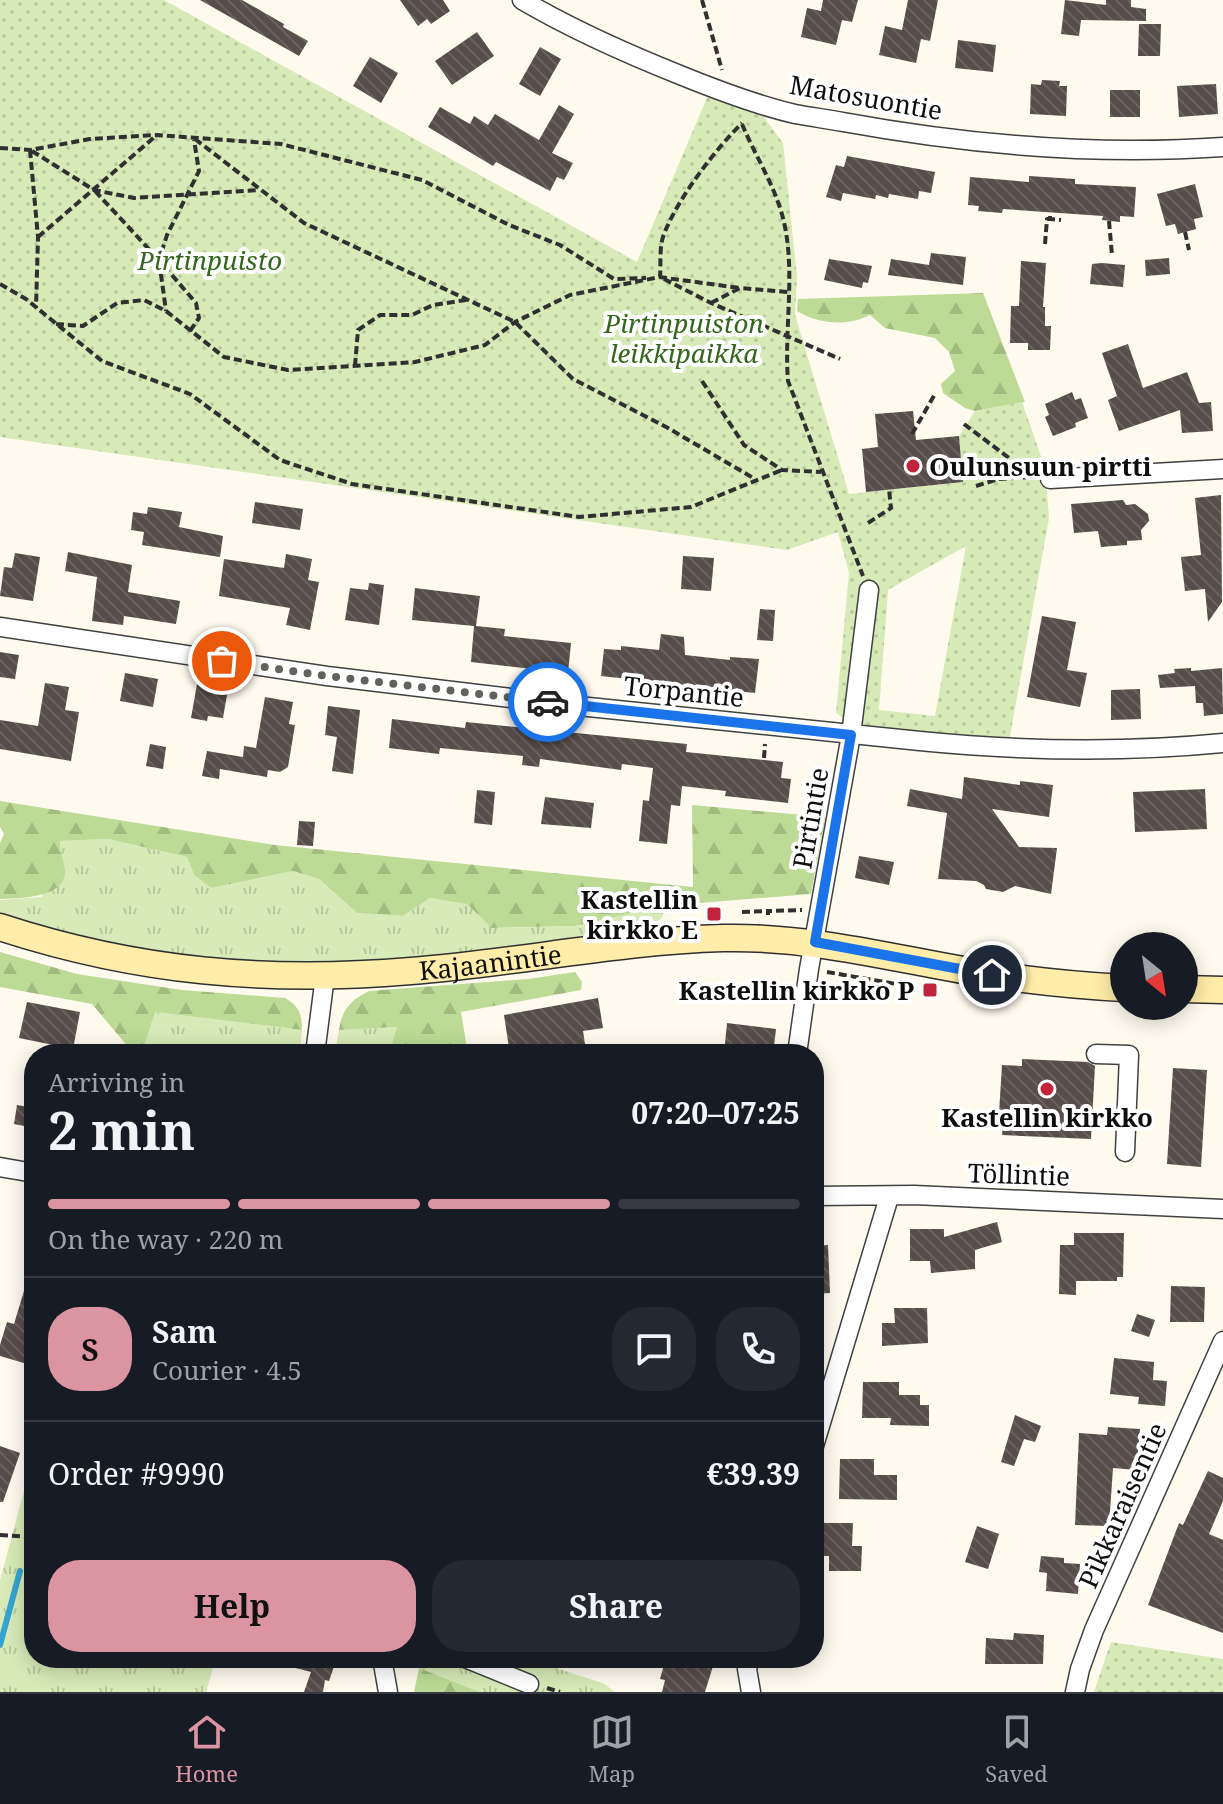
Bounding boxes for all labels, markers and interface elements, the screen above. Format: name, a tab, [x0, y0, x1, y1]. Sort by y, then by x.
street label: Matosuontie	[787, 66, 945, 128]
park label: Pirtinpuisto	[137, 242, 282, 278]
park label: Pirtinpuiston leikkipaikka	[603, 305, 764, 371]
place label: Oulunsuun pirtti	[929, 448, 1152, 484]
marker: Oulunsuun pirtti	[904, 457, 922, 475]
pin	[188, 627, 256, 695]
icon: bag	[200, 639, 244, 683]
courier	[508, 662, 588, 742]
street label: Torpantie	[622, 667, 746, 715]
icon: car	[526, 680, 570, 724]
street label: Pirtintie	[783, 765, 837, 871]
place label: Kastellin kirkko E	[581, 881, 698, 947]
marker: Kastellin kirkko E	[705, 905, 723, 923]
north arrow	[1110, 932, 1198, 1020]
map controls	[1110, 932, 1198, 1020]
street label: Kajaanintie	[417, 936, 564, 988]
pin	[958, 941, 1026, 1009]
icon: home	[970, 953, 1014, 997]
place label: Kastellin kirkko P	[679, 972, 914, 1008]
marker: Kastellin kirkko P	[921, 981, 939, 999]
text: Arriving in	[48, 1064, 185, 1100]
marker: Kastellin kirkko	[1038, 1080, 1056, 1098]
text: 07:20–07:25	[631, 1092, 800, 1133]
text: 2 min	[48, 1094, 195, 1165]
place label: Kastellin kirkko	[941, 1099, 1153, 1135]
street label: Töllintie	[967, 1154, 1071, 1194]
text: On the way · 220 m	[48, 1221, 283, 1257]
button: chat	[612, 1307, 696, 1391]
button: phone	[716, 1307, 800, 1391]
text: Sam	[152, 1311, 217, 1352]
text: S	[81, 1329, 99, 1370]
text: Courier · 4.5	[152, 1352, 302, 1388]
street label: Pikkaraisentie	[1069, 1417, 1175, 1593]
text: Order #9990	[48, 1453, 225, 1494]
text: €39.39	[707, 1453, 800, 1494]
button: Help	[48, 1560, 416, 1652]
button: Share	[432, 1560, 800, 1652]
tab: Home	[175, 1710, 238, 1788]
tab: Map	[588, 1710, 635, 1788]
tab: Saved	[985, 1710, 1048, 1788]

